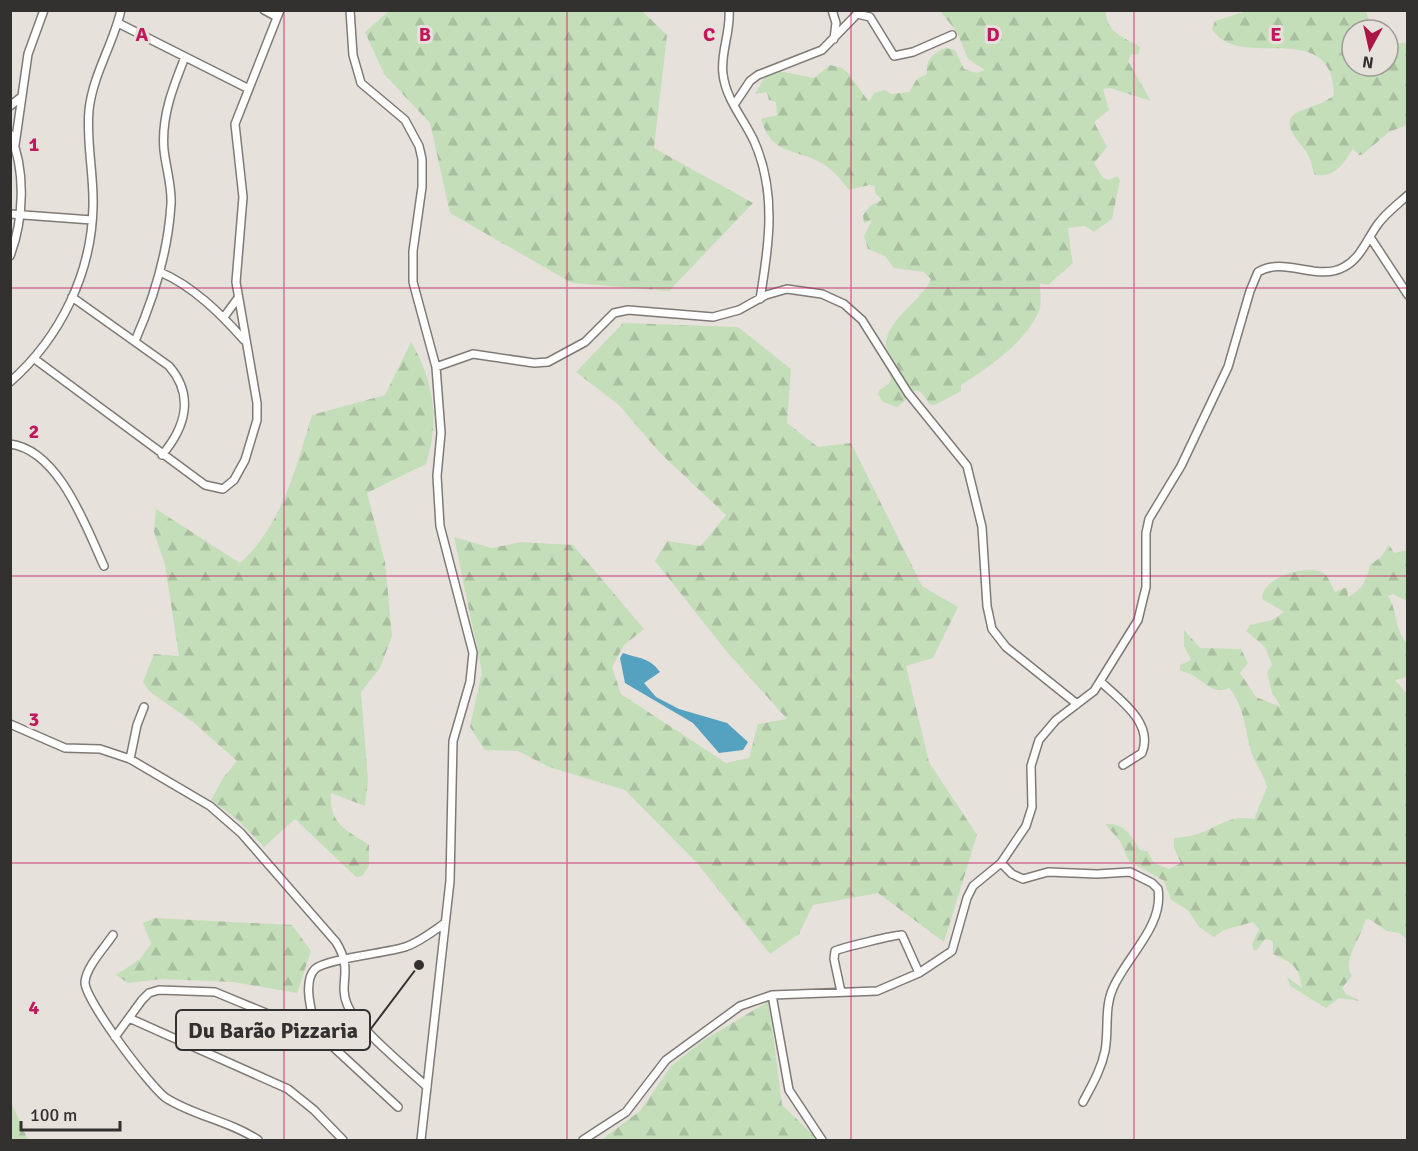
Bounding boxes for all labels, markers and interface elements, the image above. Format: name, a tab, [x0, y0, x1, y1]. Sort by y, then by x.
north arrow	[1340, 18, 1400, 78]
text: A	[136, 22, 149, 47]
text: B	[419, 22, 431, 47]
text: C	[703, 22, 715, 47]
text: D	[986, 22, 1000, 47]
text: E	[1270, 22, 1282, 47]
text: N	[1361, 51, 1375, 73]
text: 1	[29, 132, 40, 157]
text: 2	[29, 419, 39, 444]
text: 3	[29, 707, 39, 732]
text: 4	[29, 995, 40, 1020]
callout: Du Barão Pizzaria	[176, 1010, 370, 1050]
text: Du Barão Pizzaria	[188, 1017, 358, 1044]
scale bar	[21, 1094, 120, 1132]
text: 100 m	[30, 1104, 77, 1126]

